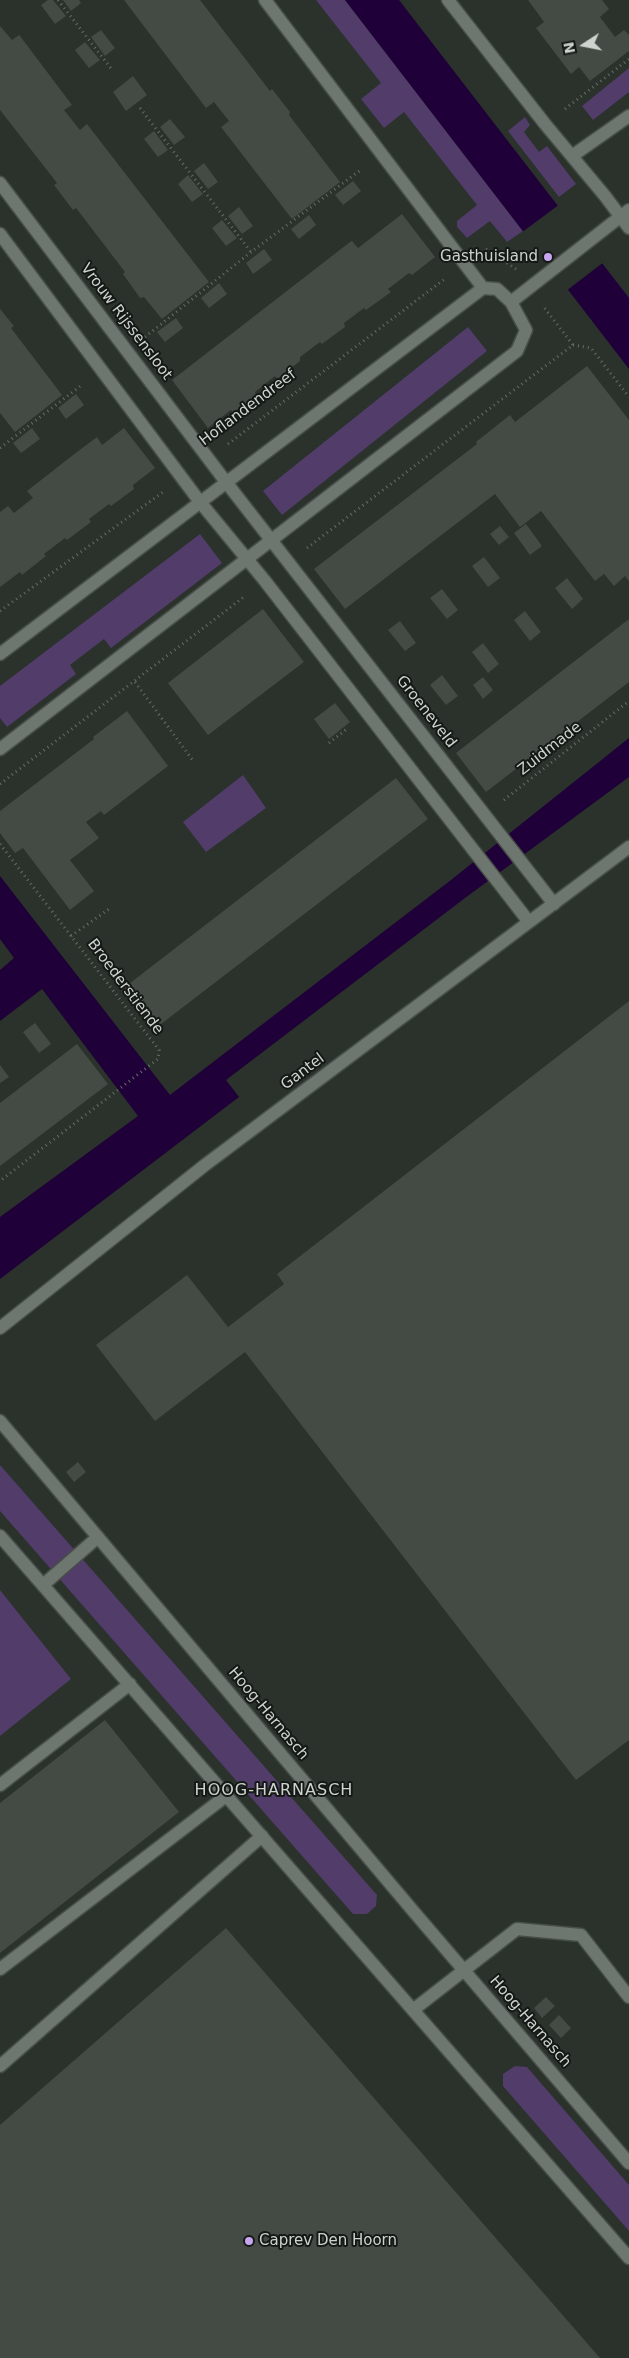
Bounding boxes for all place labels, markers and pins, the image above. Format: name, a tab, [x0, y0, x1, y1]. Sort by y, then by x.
place label: Gasthuisland	[440, 248, 538, 266]
marker: Gasthuisland	[542, 251, 554, 263]
place label: Caprev Den Hoorn	[259, 2232, 397, 2250]
marker: Caprev Den Hoorn	[243, 2235, 255, 2247]

